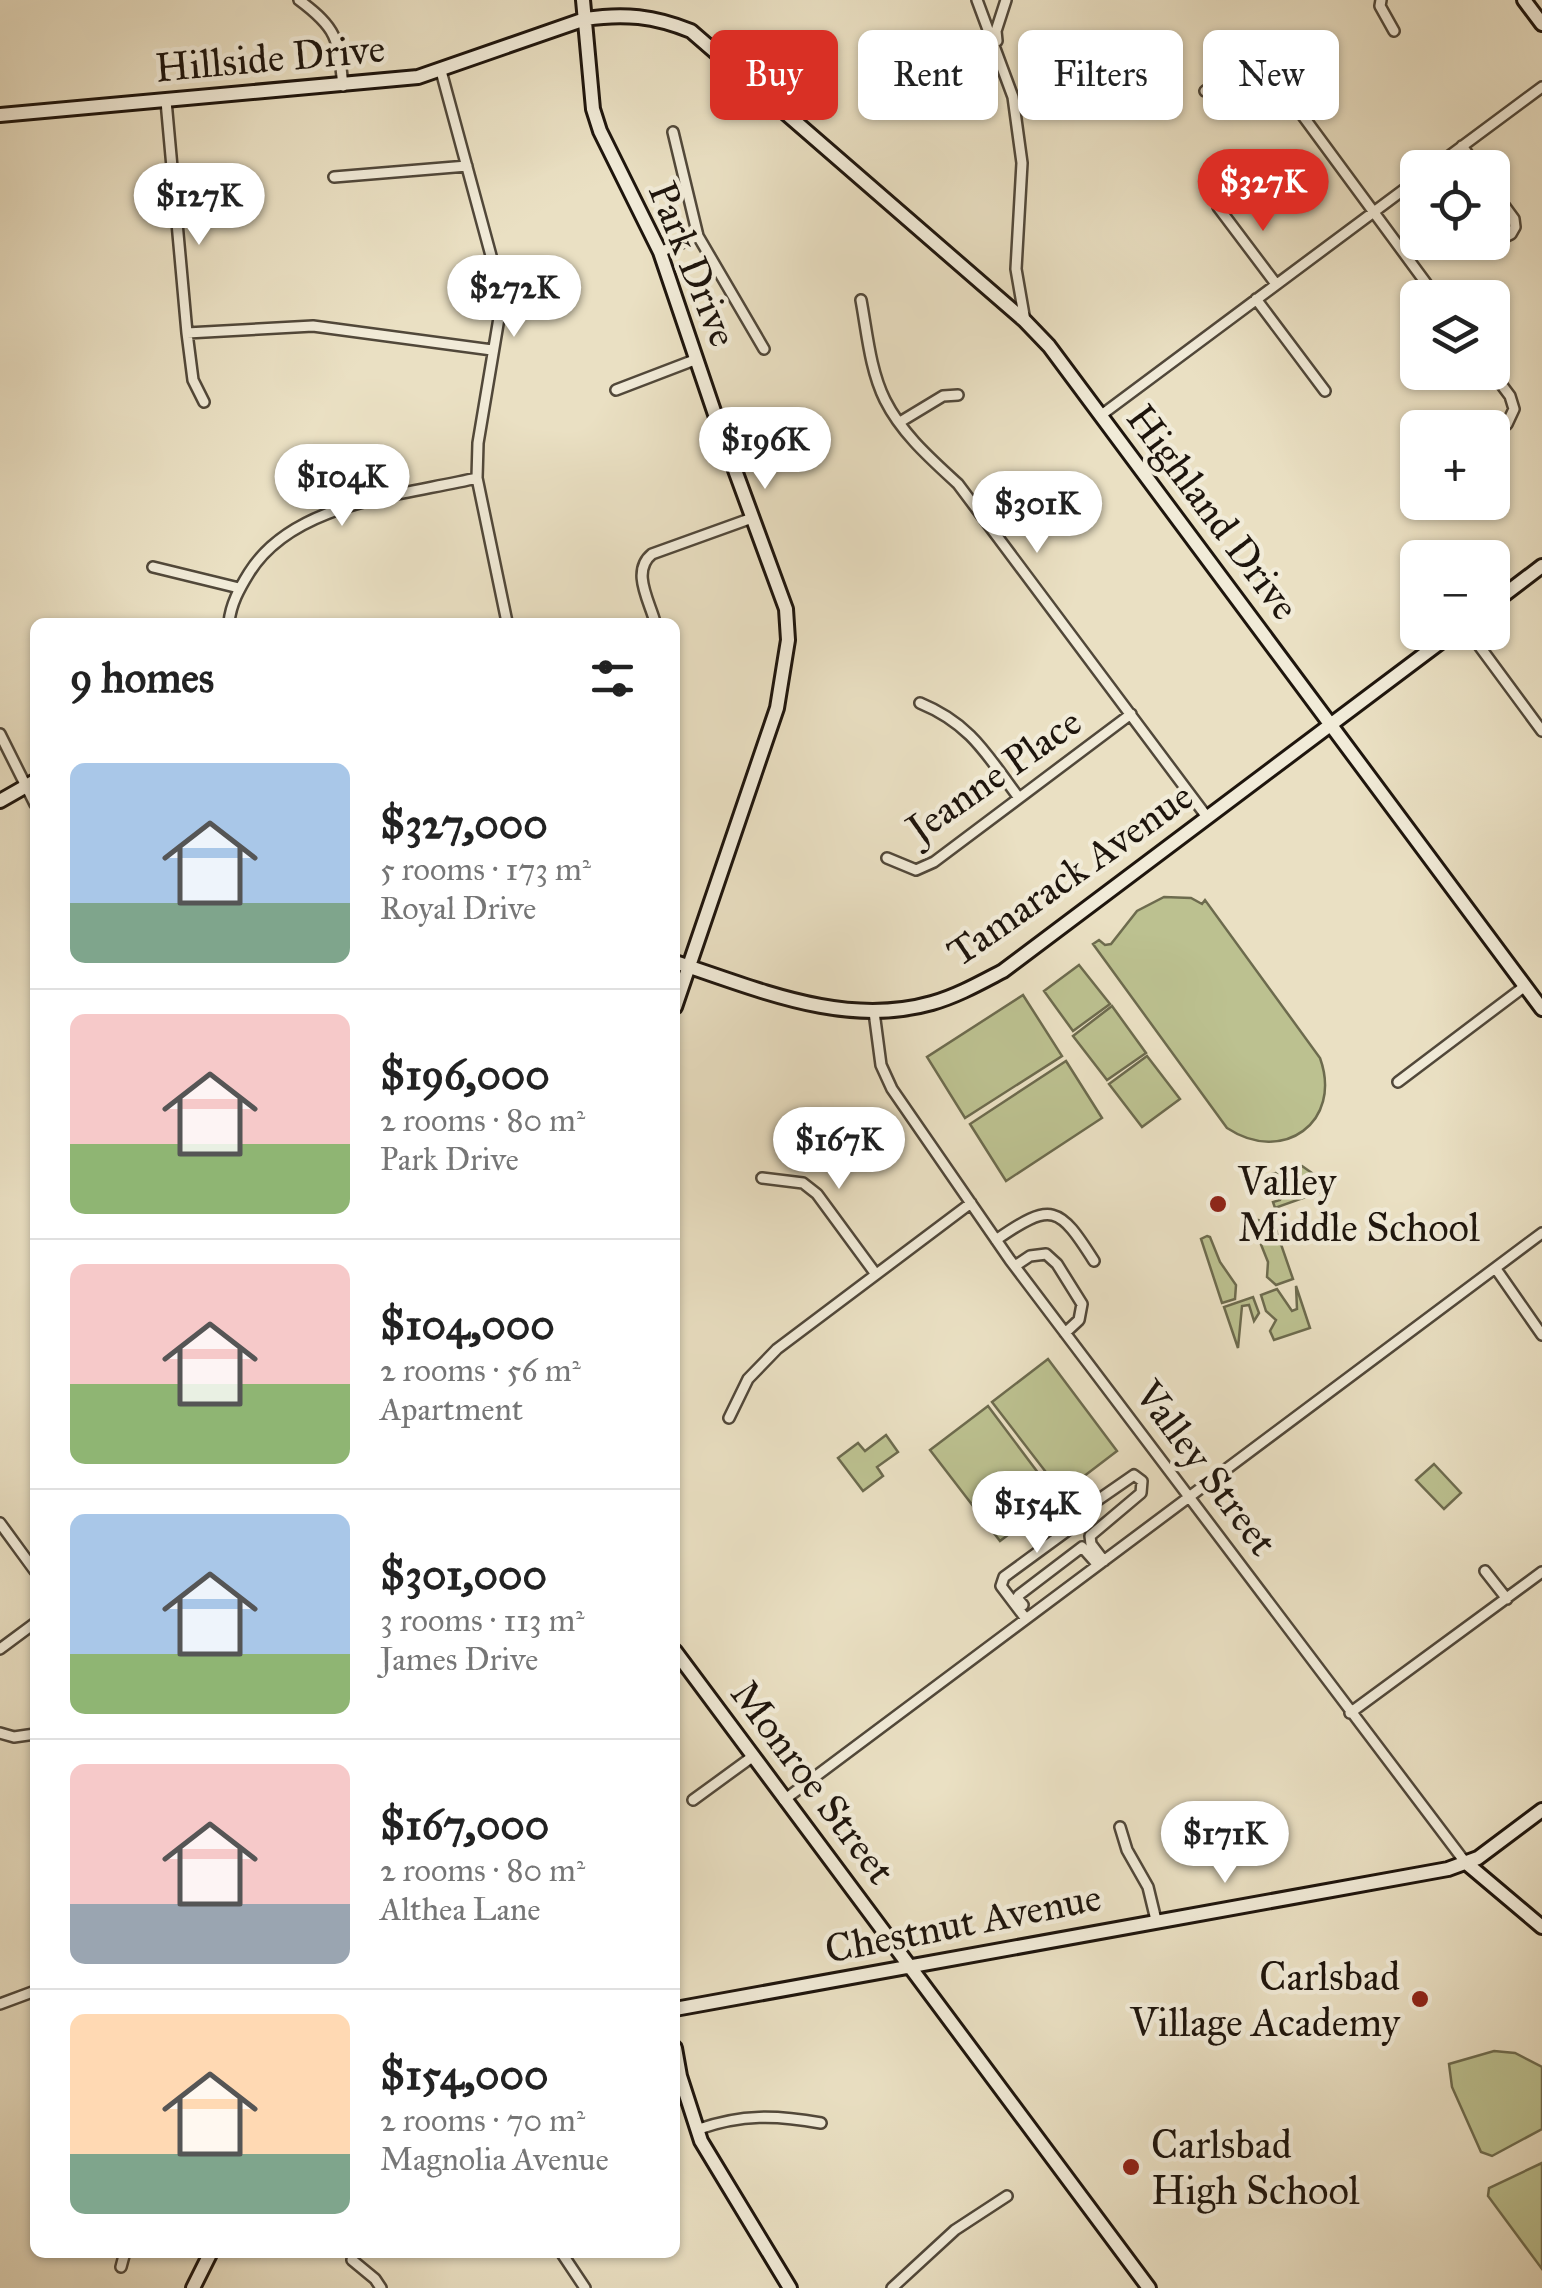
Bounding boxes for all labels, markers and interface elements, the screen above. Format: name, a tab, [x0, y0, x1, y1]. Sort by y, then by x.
street label: Hillside Drive	[153, 24, 387, 92]
chip: Buy	[710, 30, 838, 120]
chip: Rent	[858, 30, 998, 120]
chip: Filters	[1018, 30, 1183, 120]
chip: New	[1203, 30, 1339, 120]
pin: $327K	[1193, 149, 1333, 234]
map controls	[1400, 150, 1510, 650]
button: locate	[1400, 150, 1510, 260]
text: $327K	[1220, 162, 1306, 201]
pin: $127K	[129, 163, 269, 248]
street label: Park Drive	[638, 174, 748, 354]
text: $127K	[156, 176, 242, 215]
pin: $272K	[444, 255, 584, 340]
text: $272K	[469, 268, 559, 307]
button: layers	[1400, 280, 1510, 390]
street label: Highland Drive	[1116, 395, 1310, 629]
pin: $196K	[695, 407, 835, 492]
button: +	[1400, 410, 1510, 520]
text: $196K	[721, 420, 809, 459]
pin: $104K	[272, 444, 412, 529]
text: $104K	[297, 457, 387, 496]
pin: $301K	[967, 471, 1107, 556]
text: $301K	[994, 484, 1080, 523]
button: −	[1400, 540, 1510, 650]
icon: filters	[585, 651, 640, 706]
text: 9 homes	[70, 652, 214, 704]
street label: Jeanne Place	[894, 697, 1091, 855]
street label: Tamarack Avenue	[938, 771, 1202, 977]
text: $327,000	[380, 798, 548, 850]
icon: home	[150, 803, 270, 923]
text: 5 rooms · 173 m²	[380, 850, 591, 889]
text: Royal Drive	[380, 889, 536, 928]
text: $196,000	[380, 1049, 550, 1101]
icon: home	[150, 1054, 270, 1174]
text: 2 rooms · 80 m²	[380, 1101, 585, 1140]
pin: $167K	[769, 1107, 909, 1192]
text: $167K	[795, 1120, 883, 1159]
text: Park Drive	[380, 1140, 519, 1179]
place label: Valley Middle School	[1237, 1157, 1480, 1252]
marker: Valley Middle School	[1207, 1193, 1229, 1215]
text: $104,000	[380, 1299, 555, 1351]
icon: home	[150, 1304, 270, 1424]
text: 2 rooms · 56 m²	[380, 1351, 581, 1390]
street label: Valley Street	[1124, 1370, 1288, 1565]
text: Apartment	[380, 1390, 523, 1429]
pin: $154K	[967, 1471, 1107, 1556]
text: $154K	[994, 1484, 1080, 1523]
text: $301,000	[380, 1549, 547, 1601]
icon: home	[150, 1554, 270, 1674]
text: 3 rooms · 113 m²	[380, 1601, 585, 1640]
text: James Drive	[380, 1640, 538, 1679]
street label: Monroe Street	[720, 1670, 906, 1894]
text: $167,000	[380, 1799, 549, 1851]
pin: $171K	[1155, 1801, 1295, 1886]
icon: home	[150, 1804, 270, 1924]
text: $171K	[1183, 1814, 1267, 1853]
text: 2 rooms · 80 m²	[380, 1851, 585, 1890]
street label: Chestnut Avenue	[821, 1872, 1105, 1974]
text: Althea Lane	[380, 1890, 541, 1929]
place label: Carlsbad Village Academy	[1129, 1952, 1401, 2047]
marker: Carlsbad Village Academy	[1409, 1988, 1431, 2010]
text: $154,000	[380, 2049, 548, 2101]
icon: home	[150, 2054, 270, 2174]
text: 2 rooms · 70 m²	[380, 2101, 585, 2140]
place label: Carlsbad High School	[1151, 2120, 1360, 2215]
text: Magnolia Avenue	[380, 2140, 609, 2179]
marker: Carlsbad High School	[1120, 2156, 1142, 2178]

